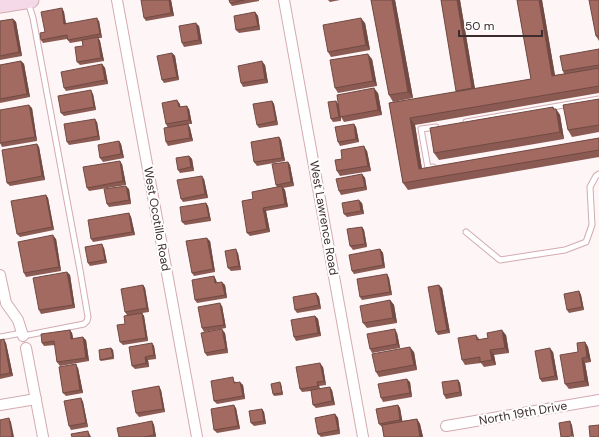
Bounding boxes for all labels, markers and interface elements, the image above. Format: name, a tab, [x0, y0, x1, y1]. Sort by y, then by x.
scale bar	[459, 12, 542, 38]
text: 50 m	[465, 18, 494, 34]
street label: West Lawrence Road	[306, 159, 342, 277]
street label: West Ocotillo Road	[140, 166, 174, 272]
street label: North 19th Drive	[478, 397, 568, 429]

